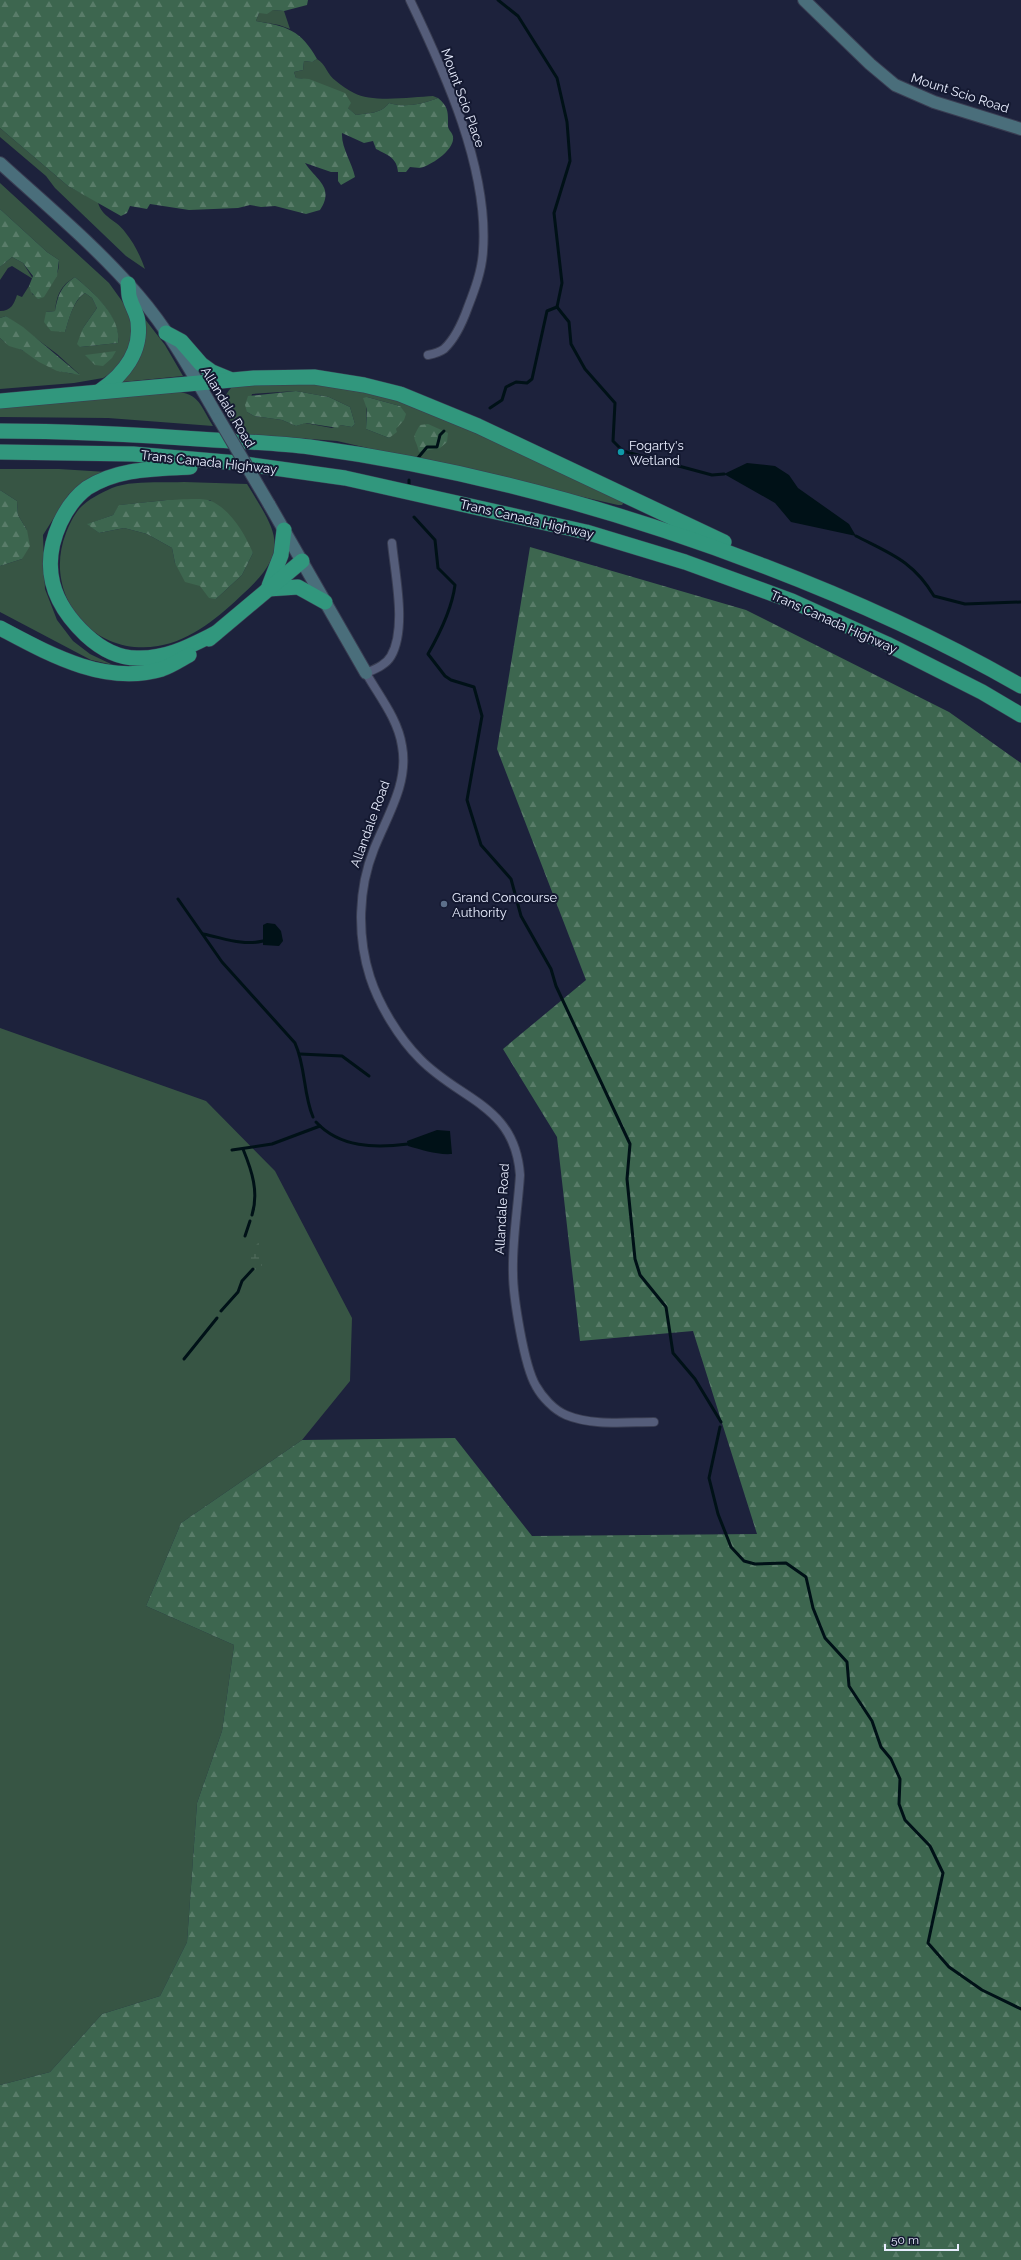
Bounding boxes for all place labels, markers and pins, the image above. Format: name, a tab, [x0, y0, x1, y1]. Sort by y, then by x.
place label: Fogarty's Wetland	[629, 438, 684, 468]
marker: Fogarty's Wetland	[616, 447, 626, 457]
place label: Grand Concourse Authority	[452, 890, 558, 920]
marker: Grand Concourse Authority	[439, 899, 449, 909]

